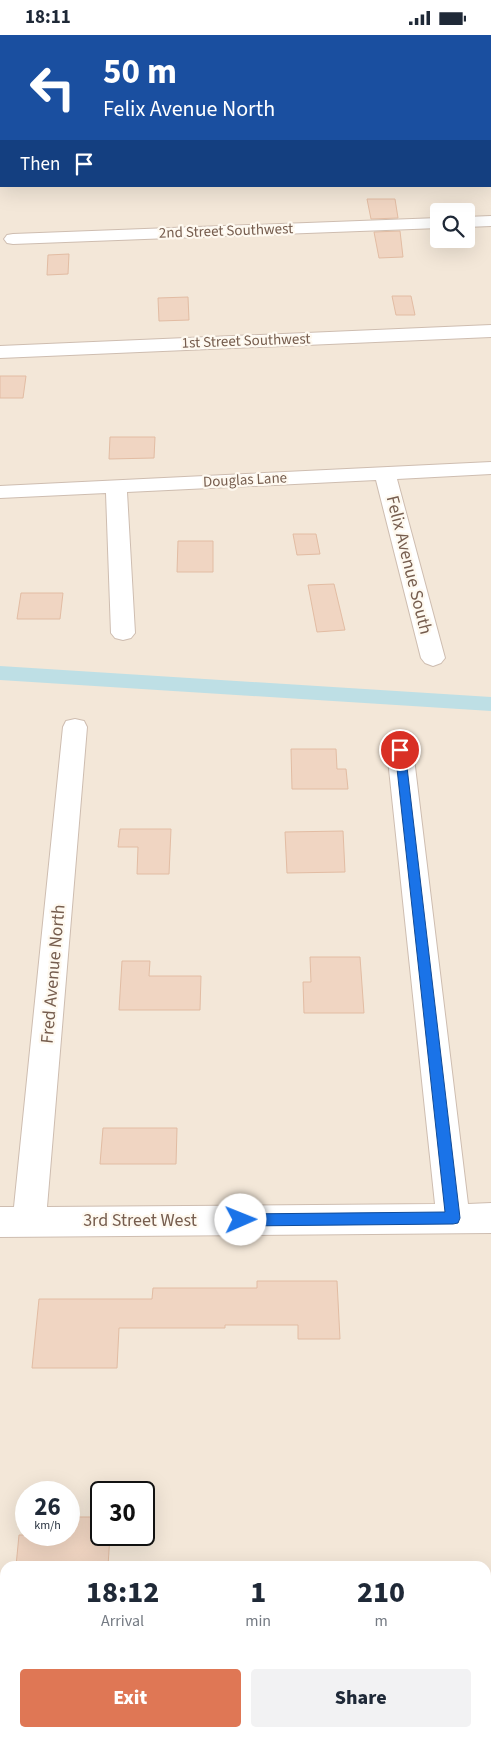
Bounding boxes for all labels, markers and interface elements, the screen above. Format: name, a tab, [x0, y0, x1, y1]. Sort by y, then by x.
text: 18:11	[25, 4, 71, 31]
text: 50 m	[103, 47, 177, 97]
icon: left	[20, 55, 85, 120]
text: Felix Avenue North	[103, 93, 275, 125]
icon: arrive	[70, 150, 98, 178]
text: Then	[20, 151, 60, 178]
map controls	[430, 203, 475, 248]
button: search	[430, 203, 475, 248]
street label: 2nd Street Southwest	[159, 218, 293, 244]
street label: 1st Street Southwest	[181, 328, 311, 354]
street label: Douglas Lane	[202, 467, 288, 493]
street label: Felix Avenue South	[380, 493, 438, 637]
pin	[379, 729, 421, 771]
icon: arrive	[386, 736, 414, 764]
street label: Fred Avenue North	[34, 903, 72, 1045]
position arrow	[214, 1193, 266, 1245]
street label: 3rd Street West	[83, 1208, 197, 1233]
speed limit sign: 30	[90, 1481, 155, 1546]
text: 26	[34, 1489, 61, 1525]
text: km/h	[34, 1517, 61, 1534]
text: 18:12	[86, 1571, 159, 1614]
text: 1	[250, 1571, 266, 1614]
text: 210	[357, 1571, 405, 1614]
text: Arrival	[101, 1610, 144, 1632]
text: min	[245, 1610, 271, 1632]
text: m	[374, 1610, 388, 1632]
button: Exit	[20, 1669, 241, 1727]
button: Share	[251, 1669, 471, 1727]

